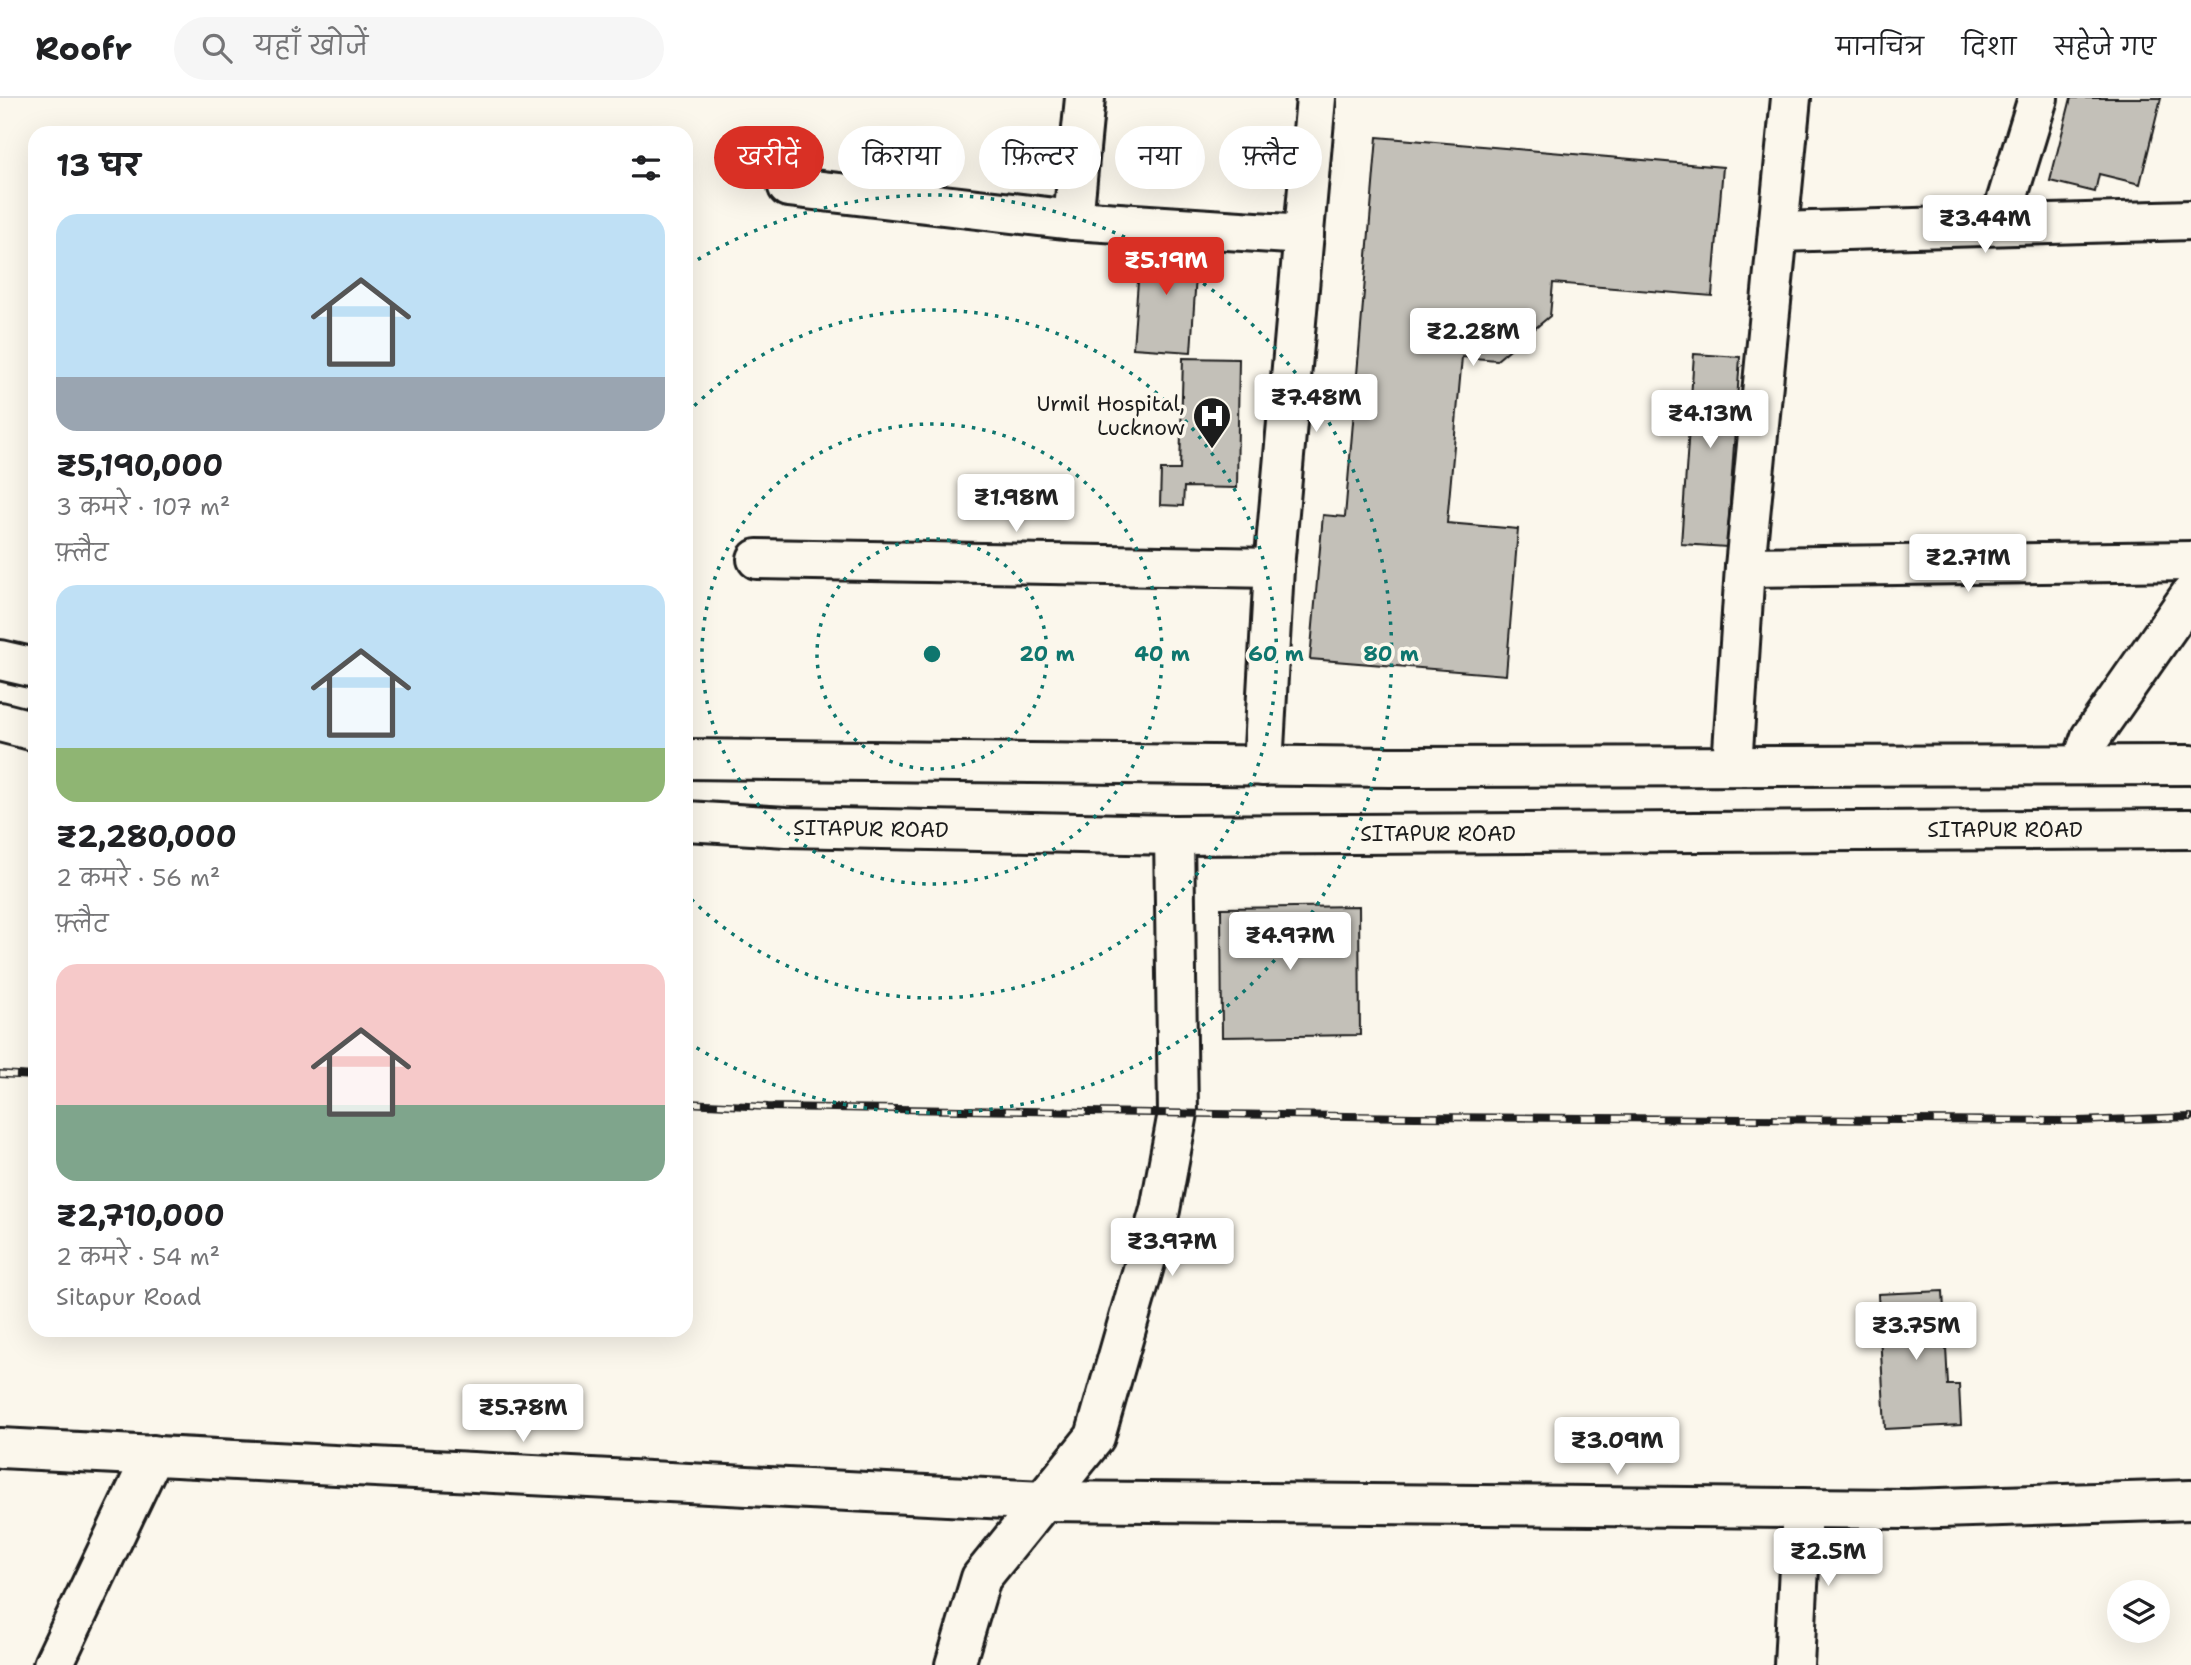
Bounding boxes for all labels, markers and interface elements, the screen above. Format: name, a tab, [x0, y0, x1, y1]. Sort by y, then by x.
search box	[174, 17, 664, 80]
text: Roofr	[35, 26, 132, 71]
text: यहाँ खोजें	[254, 28, 368, 63]
icon: search	[198, 29, 236, 67]
text: मानचित्र	[1836, 31, 1924, 63]
text: दिशा	[1962, 31, 2016, 63]
text: सहेजे गए	[2054, 31, 2156, 63]
chip: खरीदें	[714, 126, 824, 189]
chip: किराया	[838, 126, 965, 189]
chip: फ़िल्टर	[979, 126, 1101, 189]
chip: नया	[1115, 126, 1205, 189]
chip: फ़्लैट	[1219, 126, 1322, 189]
text: 13 घर	[56, 145, 140, 186]
icon: filters	[627, 149, 665, 187]
pin: ₹3.44M	[1928, 195, 2042, 255]
text: ₹3.44M	[1939, 203, 2031, 233]
pin: ₹5.19M	[1109, 238, 1223, 297]
text: ₹5.19M	[1124, 245, 1208, 275]
icon: home	[298, 259, 424, 385]
pin: ₹2.28M	[1416, 308, 1530, 368]
text: ₹2.28M	[1426, 316, 1520, 346]
pin: ₹7.48M	[1259, 374, 1373, 434]
text: ₹7.48M	[1270, 382, 1362, 412]
place label: Urmil Hospital, Lucknow	[1036, 390, 1185, 442]
pin: ₹4.13M	[1653, 390, 1767, 450]
hospital icon: Urmil Hospital, Lucknow	[1191, 395, 1233, 450]
text: ₹4.13M	[1667, 398, 1753, 428]
text: ₹5,190,000	[56, 445, 223, 486]
pin: ₹1.98M	[959, 474, 1073, 534]
text: ₹1.98M	[973, 482, 1059, 512]
text: 3 कमरे · 107 m²	[56, 492, 230, 522]
pin: ₹2.71M	[1911, 534, 2025, 594]
text: फ़्लैट	[56, 538, 108, 568]
text: ₹2.71M	[1925, 542, 2011, 572]
icon: home	[298, 630, 424, 756]
text: 20 m	[1019, 640, 1075, 668]
text: 40 m	[1134, 640, 1190, 668]
text: 60 m	[1248, 640, 1304, 668]
text: 80 m	[1363, 640, 1419, 668]
centre of rings	[920, 642, 944, 666]
street label: SITAPUR ROAD	[793, 814, 949, 844]
text: ₹2,280,000	[56, 816, 237, 857]
street label: SITAPUR ROAD	[1927, 816, 2083, 844]
street label: SITAPUR ROAD	[1360, 820, 1516, 848]
text: 2 कमरे · 56 m²	[56, 863, 220, 893]
text: फ़्लैट	[56, 909, 108, 939]
pin: ₹4.97M	[1233, 912, 1347, 972]
text: ₹4.97M	[1245, 920, 1335, 950]
icon: home	[298, 1009, 424, 1135]
text: ₹2,710,000	[56, 1195, 225, 1236]
pin: ₹3.97M	[1115, 1218, 1229, 1278]
text: ₹3.97M	[1127, 1226, 1217, 1256]
text: 2 कमरे · 54 m²	[56, 1242, 220, 1272]
text: Sitapur Road	[56, 1282, 201, 1312]
pin: ₹3.75M	[1859, 1302, 1973, 1362]
text: ₹3.75M	[1871, 1310, 1961, 1340]
pin: ₹5.78M	[466, 1384, 580, 1444]
text: ₹5.78M	[478, 1392, 568, 1422]
pin: ₹3.09M	[1560, 1418, 1674, 1477]
text: ₹3.09M	[1570, 1425, 1664, 1455]
pin: ₹2.5M	[1779, 1528, 1877, 1588]
text: ₹2.5M	[1790, 1536, 1866, 1566]
map controls	[2107, 1580, 2170, 1643]
button: layers	[2107, 1580, 2170, 1643]

